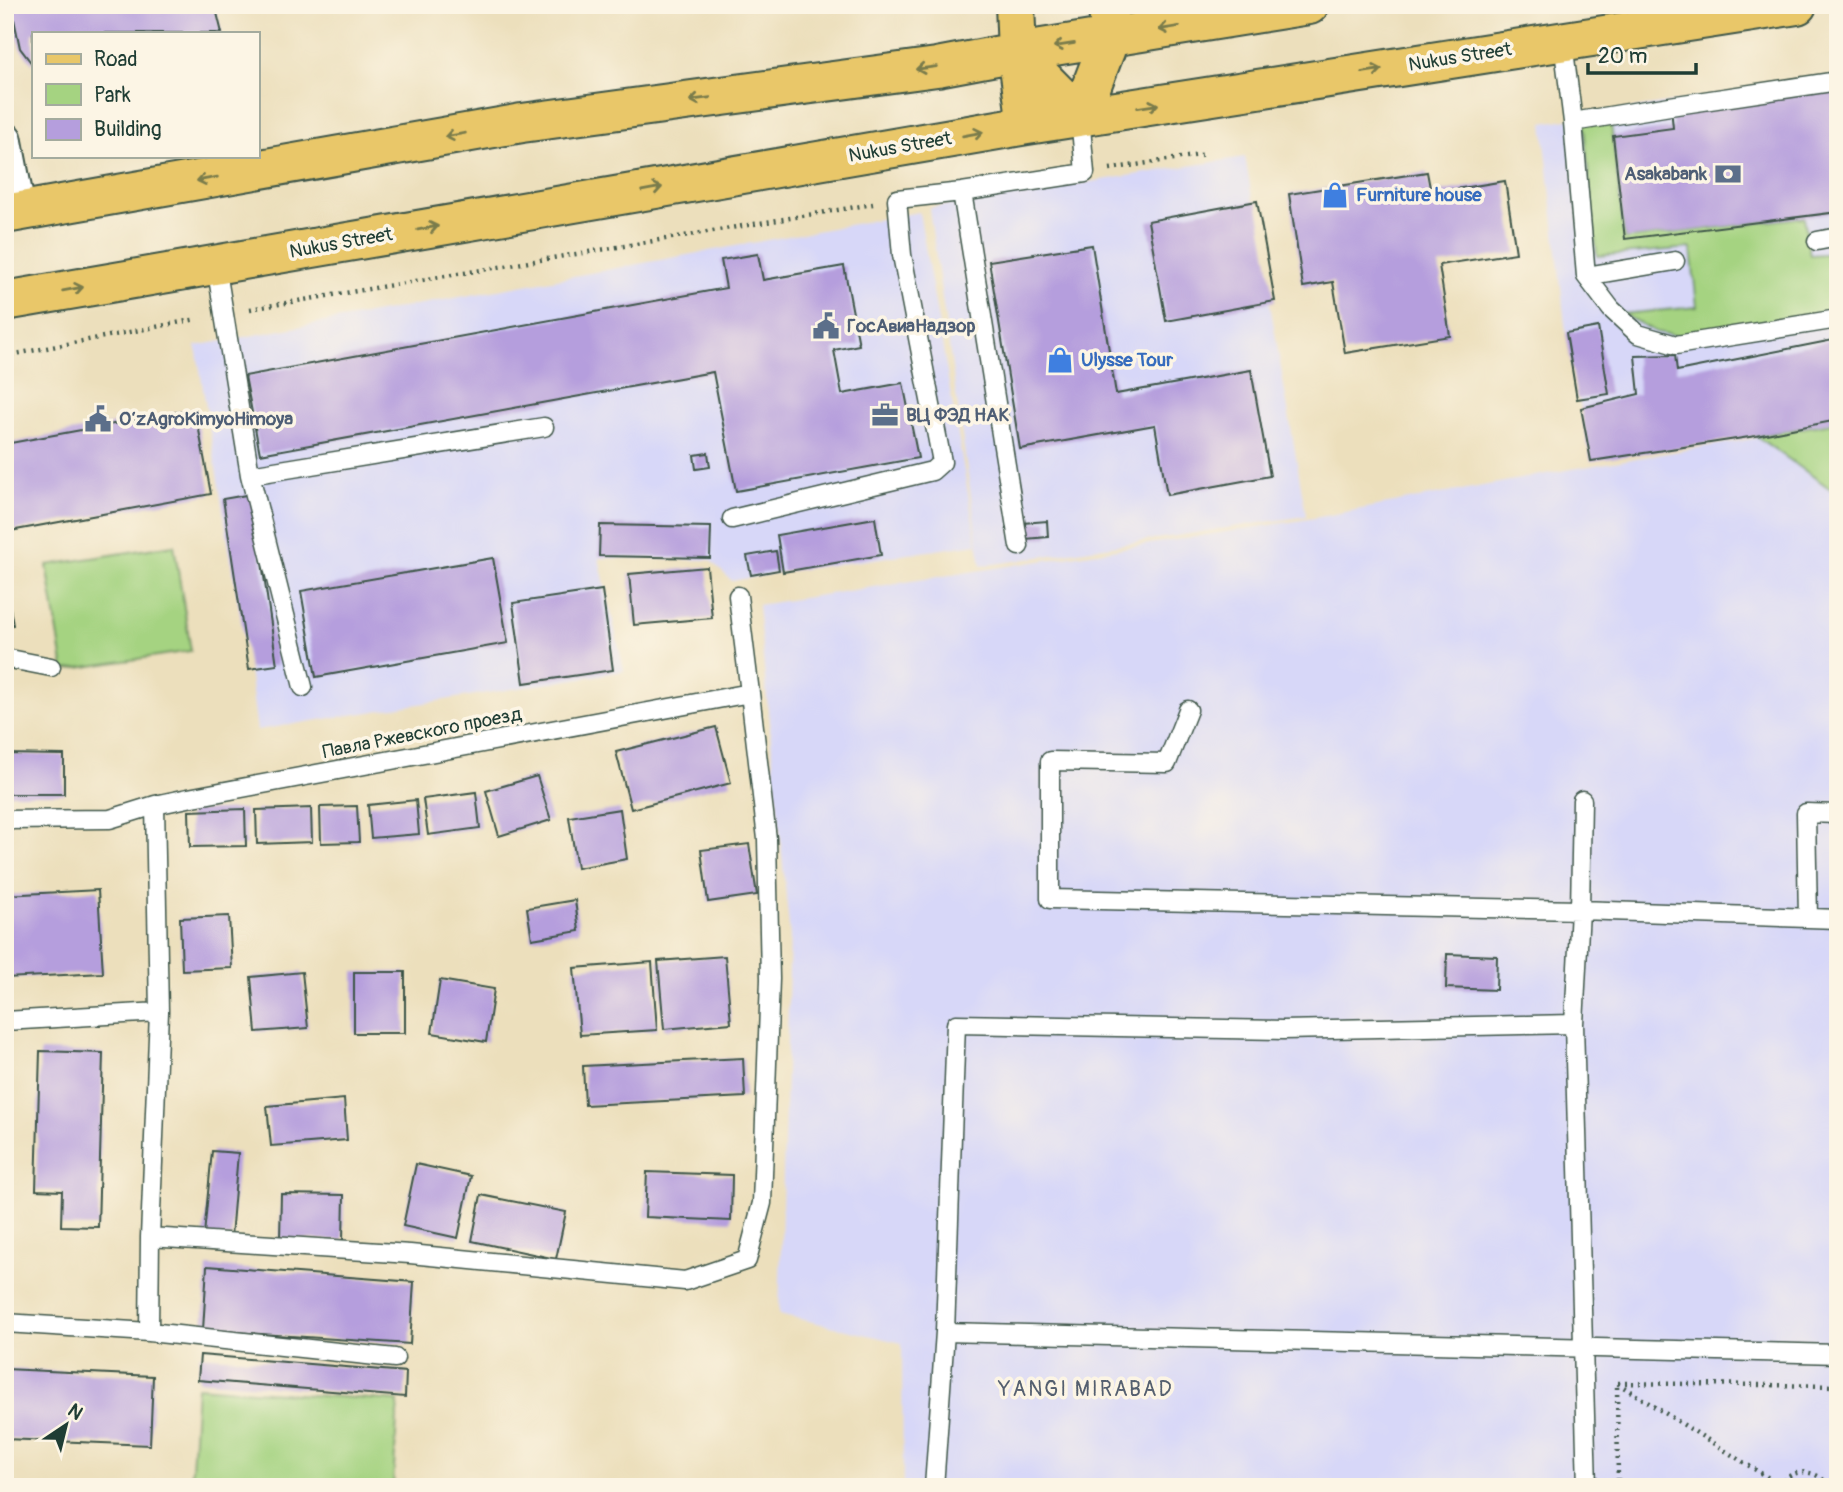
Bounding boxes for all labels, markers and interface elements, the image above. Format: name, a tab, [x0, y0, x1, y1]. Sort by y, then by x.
one-way arrow	[1158, 22, 1181, 35]
legend	[32, 32, 259, 158]
scale bar	[1588, 32, 1696, 76]
street label: Nukus Street	[1407, 37, 1514, 77]
one-way arrow	[1053, 39, 1076, 52]
text: 20 m	[1598, 43, 1647, 70]
text: Road	[94, 46, 138, 73]
one-way arrow	[915, 62, 938, 75]
one-way arrow	[1360, 64, 1383, 77]
text: Park	[94, 82, 131, 109]
one-way arrow	[690, 93, 712, 106]
one-way arrow	[1136, 99, 1158, 112]
text: Building	[94, 116, 161, 143]
street label: Nukus Street	[847, 126, 954, 168]
one-way arrow	[961, 127, 984, 140]
one-way arrow	[444, 129, 467, 142]
bank icon: Asakabank	[1713, 159, 1743, 189]
place label: Asakabank	[1624, 162, 1708, 186]
one-way arrow	[196, 173, 218, 186]
shop icon: Furniture house	[1320, 180, 1350, 210]
one-way arrow	[640, 182, 663, 195]
place label: Furniture house	[1356, 183, 1482, 207]
one-way arrow	[416, 221, 439, 234]
street label: Nukus Street	[288, 222, 395, 264]
one-way arrow	[61, 282, 83, 295]
public building icon: ГосАвиаНадзор	[811, 311, 841, 341]
place label: ГосАвиаНадзор	[847, 314, 976, 338]
shop icon: Ulysse Tour	[1045, 345, 1075, 375]
place label: Ulysse Tour	[1081, 348, 1173, 372]
office icon: ВЦ ФЭД НАК	[870, 400, 900, 430]
place label: ВЦ ФЭД НАК	[906, 403, 1009, 427]
public building icon: O‘zAgroKimyoHimoya	[83, 404, 113, 434]
place label: O‘zAgroKimyoHimoya	[119, 407, 293, 431]
street label: Павла Ржевского проезд	[321, 702, 524, 764]
district label: YANGI MIRABAD	[997, 1376, 1174, 1403]
north arrow	[32, 1390, 102, 1460]
text: N	[63, 1398, 87, 1425]

